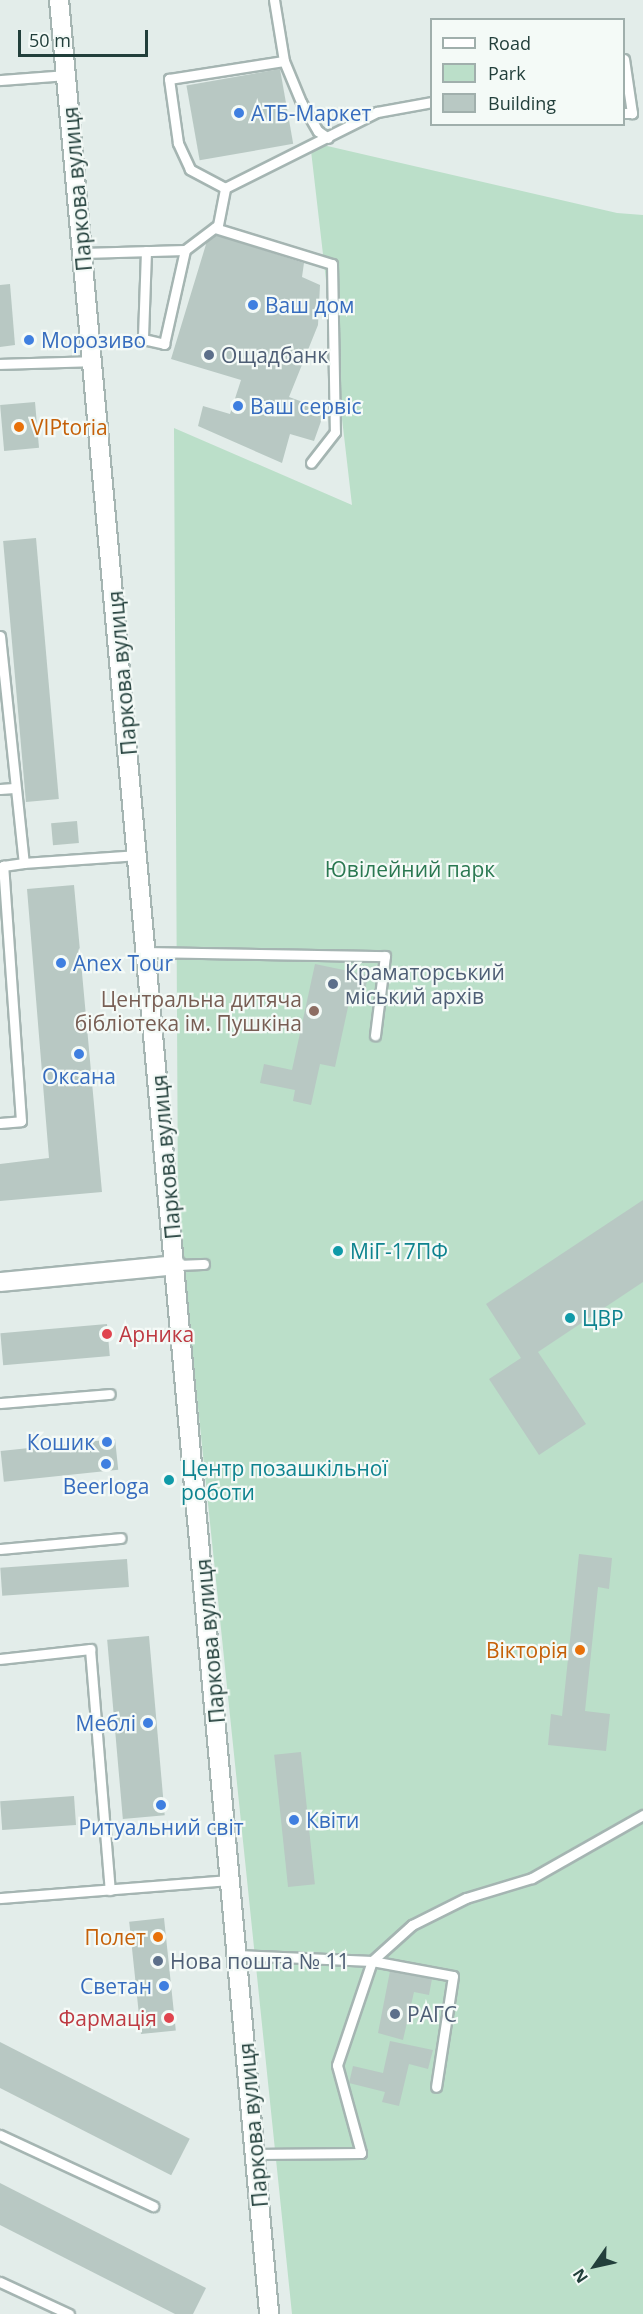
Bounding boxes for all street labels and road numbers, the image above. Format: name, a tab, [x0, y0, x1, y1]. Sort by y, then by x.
street label: Паркова вулиця	[57, 106, 97, 272]
street label: Паркова вулиця	[102, 590, 142, 756]
street label: Паркова вулиця	[146, 1074, 186, 1240]
street label: Паркова вулиця	[190, 1558, 230, 1724]
street label: Паркова вулиця	[233, 2042, 273, 2208]

